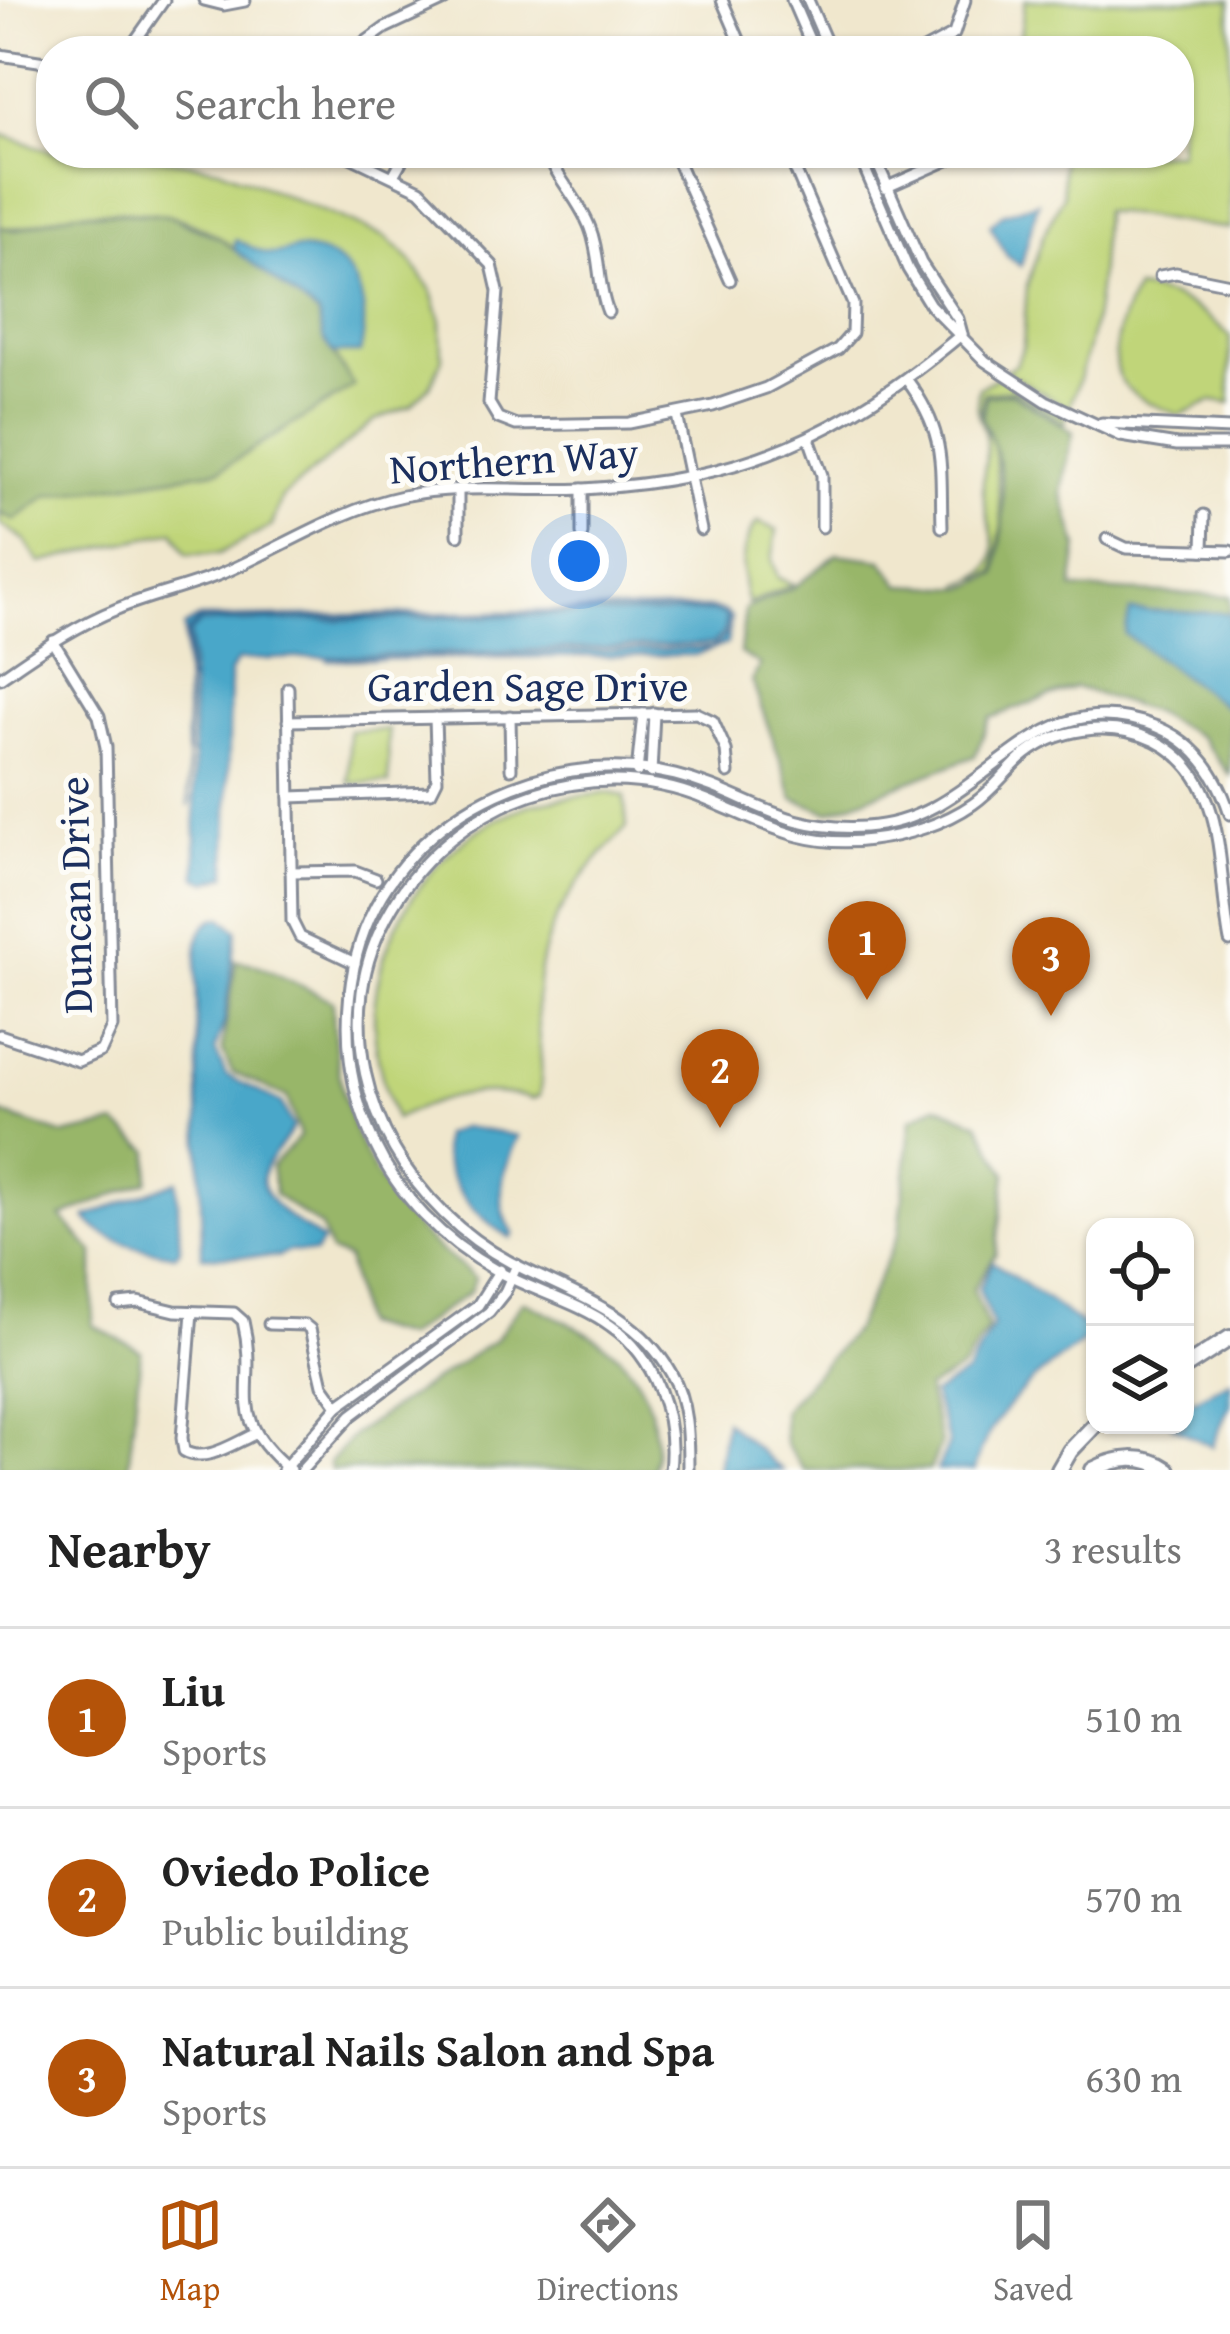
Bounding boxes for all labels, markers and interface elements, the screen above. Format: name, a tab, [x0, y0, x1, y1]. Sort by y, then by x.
search box	[36, 36, 1194, 168]
icon: search	[78, 69, 144, 135]
text: Search here	[174, 70, 396, 135]
street label: Northern Way	[387, 420, 641, 499]
your location	[549, 531, 609, 591]
street label: Garden Sage Drive	[368, 655, 688, 716]
street label: Duncan Drive	[42, 776, 107, 1014]
pin: 1	[828, 901, 906, 1000]
pin: 3	[1012, 917, 1090, 1016]
pin: 2	[681, 1029, 759, 1128]
map controls	[1086, 1218, 1194, 1434]
button: locate	[1086, 1218, 1194, 1326]
button: layers	[1086, 1326, 1194, 1434]
text: Nearby	[48, 1511, 211, 1586]
text: 3 results	[1044, 1520, 1182, 1577]
text: Liu	[162, 1657, 225, 1722]
text: 1	[77, 1689, 97, 1746]
text: 510 m	[1085, 1689, 1182, 1746]
text: Sports	[162, 1722, 267, 1779]
text: Oviedo Police	[162, 1837, 430, 1902]
text: 2	[77, 1869, 97, 1926]
text: 570 m	[1085, 1869, 1182, 1926]
text: Public building	[162, 1902, 408, 1959]
text: Natural Nails Salon and Spa	[162, 2017, 714, 2082]
text: 3	[77, 2049, 97, 2106]
text: 630 m	[1085, 2049, 1182, 2106]
text: Sports	[162, 2082, 267, 2139]
tab: Map	[157, 2192, 223, 2312]
tab: Directions	[537, 2192, 679, 2312]
tab: Saved	[993, 2192, 1073, 2312]

